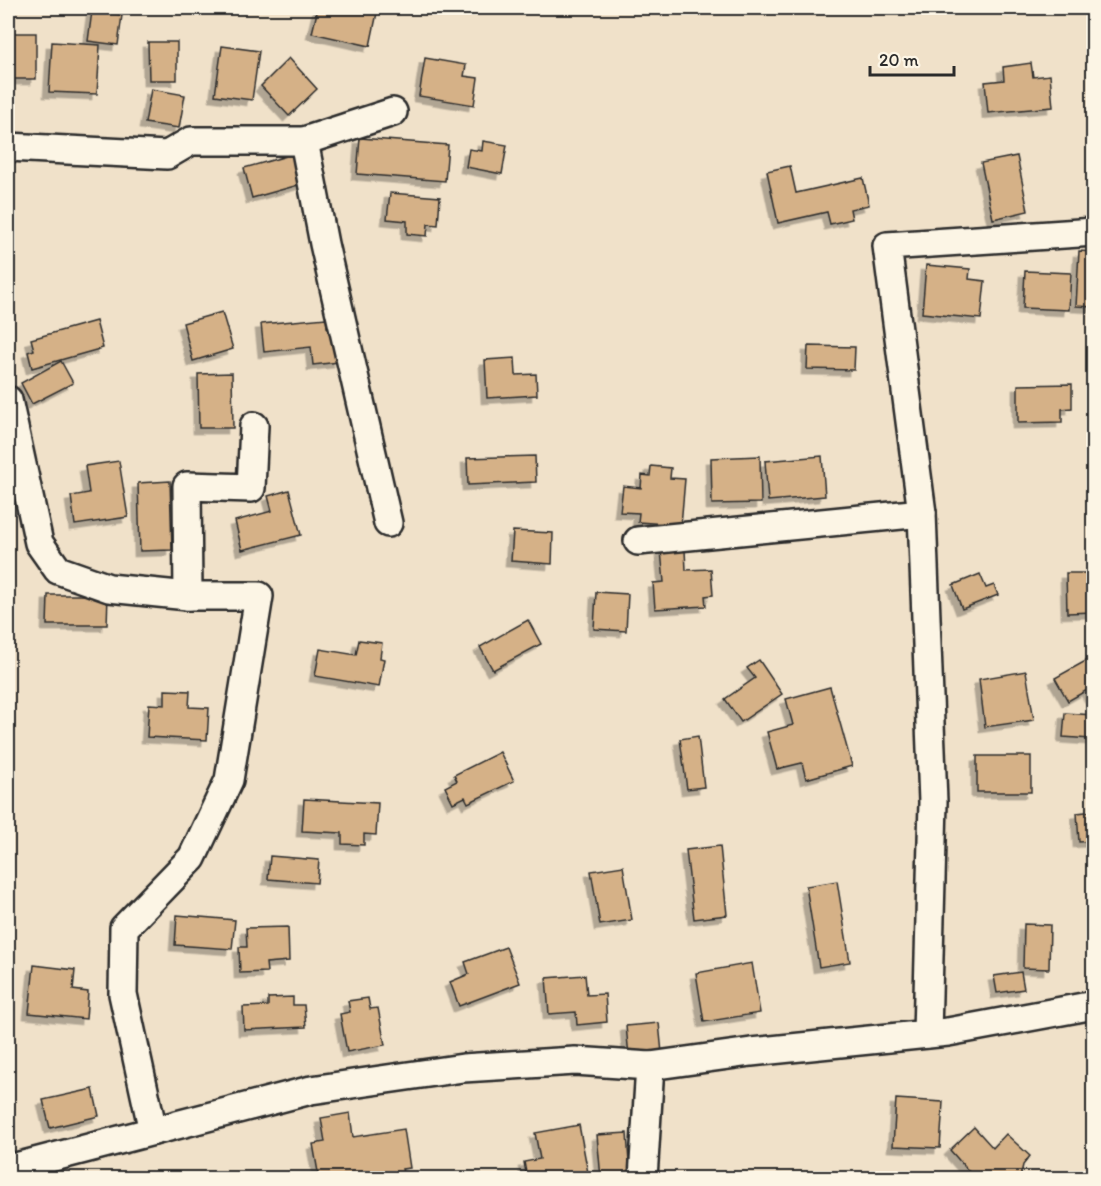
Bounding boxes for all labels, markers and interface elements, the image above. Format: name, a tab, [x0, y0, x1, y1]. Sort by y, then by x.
scale bar	[870, 39, 954, 77]
text: 20 m	[879, 49, 919, 71]

